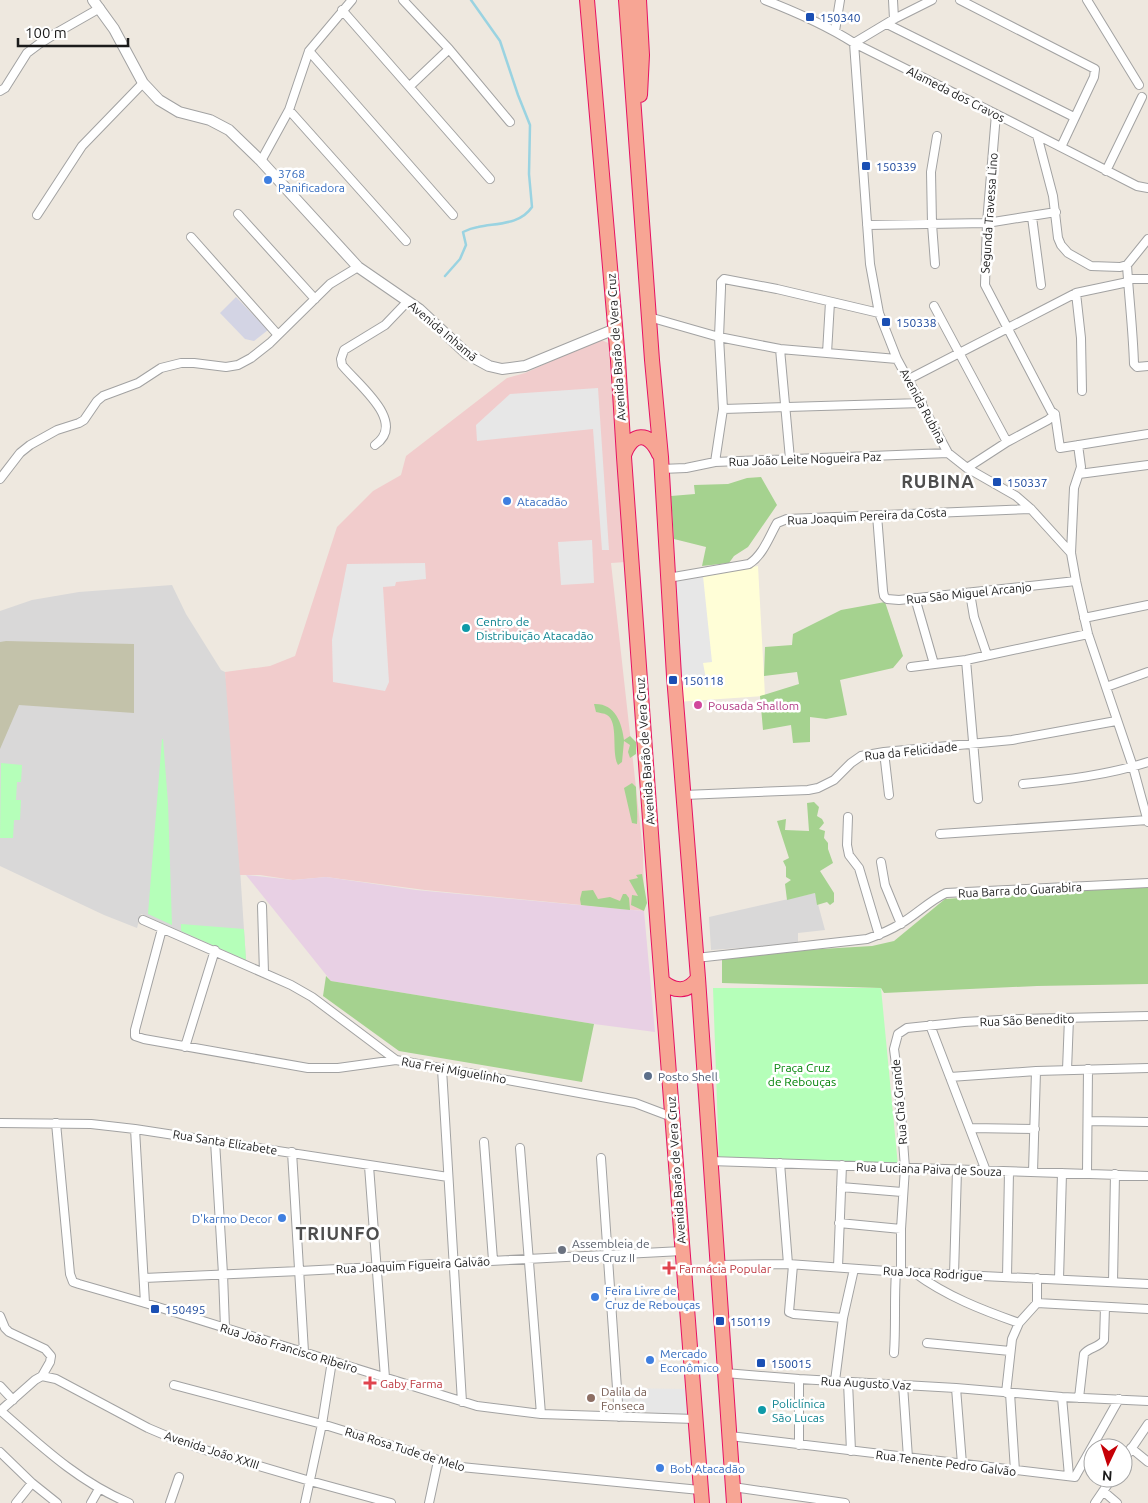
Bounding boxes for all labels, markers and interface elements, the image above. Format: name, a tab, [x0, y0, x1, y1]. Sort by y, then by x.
marker: 150340	[804, 11, 816, 23]
place label: 150340	[820, 11, 861, 24]
scale bar	[18, 15, 128, 47]
text: 100 m	[25, 24, 67, 41]
street label: Alameda dos Cravos	[905, 64, 1007, 124]
street label: Segunda Travessa Lino	[978, 152, 1000, 274]
marker: 150339	[860, 160, 872, 172]
place label: 150339	[876, 160, 917, 173]
place label: 3768 Panificadora	[278, 167, 345, 194]
marker: 3768 Panificadora	[262, 174, 274, 186]
street label: Avenida Barão de Vera Cruz	[604, 272, 628, 421]
street label: Avenida Inhamã	[406, 299, 480, 363]
marker: 150338	[880, 316, 892, 328]
place label: 150338	[896, 316, 937, 329]
street label: Avenida Rubina	[898, 366, 948, 446]
street label: Rua João Leite Nogueira Paz	[728, 450, 882, 468]
district label: RUBINA	[901, 471, 975, 491]
marker: 150337	[991, 476, 1003, 488]
place label: 150337	[1007, 476, 1048, 489]
marker: Atacadão	[501, 495, 513, 507]
place label: Atacadão	[517, 495, 568, 508]
street label: Rua Joaquim Pereira da Costa	[787, 505, 947, 527]
street label: Rua São Miguel Arcanjo	[906, 580, 1032, 606]
place label: Centro de Distribuição Atacadão	[476, 615, 594, 642]
marker: Centro de Distribuição Atacadão	[460, 622, 472, 634]
marker: 150118	[667, 674, 679, 686]
place label: 150118	[683, 674, 724, 687]
street label: Avenida Barão de Vera Cruz	[633, 676, 657, 825]
marker: Pousada Shallom	[692, 699, 704, 711]
place label: Pousada Shallom	[708, 699, 799, 712]
street label: Rua da Felicidade	[864, 740, 958, 762]
street label: Rua Barra do Guarabira	[958, 880, 1082, 900]
street label: Rua São Benedito	[979, 1012, 1075, 1028]
street label: Rua Frei Miguelinho	[400, 1054, 508, 1086]
street label: Rua Chá Grande	[889, 1059, 909, 1145]
park label: Praça Cruz de Rebouças	[768, 1061, 836, 1088]
marker: Posto Shell	[642, 1070, 654, 1082]
place label: Posto Shell	[658, 1070, 718, 1083]
street label: Avenida Barão de Vera Cruz	[664, 1095, 688, 1244]
street label: Rua Santa Elizabete	[172, 1127, 278, 1157]
street label: Rua Luciana Paiva de Souza	[856, 1160, 1002, 1178]
place label: D'karmo Decor	[192, 1212, 272, 1225]
marker: D'karmo Decor	[276, 1212, 288, 1224]
district label: TRIUNFO	[295, 1223, 381, 1243]
place label: Assembleia de Deus Cruz II	[572, 1237, 650, 1264]
marker: Assembleia de Deus Cruz II	[556, 1244, 568, 1256]
street label: Rua Joaquim Figueira Galvão	[336, 1254, 490, 1276]
marker: Farmácia Popular	[663, 1262, 675, 1274]
place label: Farmácia Popular	[679, 1262, 772, 1275]
street label: Rua Joca Rodrigue	[883, 1264, 983, 1282]
place label: Feira Livre de Cruz de Rebouças	[605, 1284, 700, 1311]
marker: Feira Livre de Cruz de Rebouças	[589, 1291, 601, 1303]
marker: 150495	[149, 1303, 161, 1315]
place label: 150495	[165, 1303, 206, 1316]
marker: 150119	[714, 1315, 726, 1327]
place label: 150119	[730, 1315, 771, 1328]
street label: Rua João Francisco Ribeiro	[219, 1321, 359, 1375]
place label: Mercado Econômico	[660, 1347, 719, 1374]
marker: Mercado Econômico	[644, 1354, 656, 1366]
marker: 150015	[755, 1357, 767, 1369]
place label: 150015	[771, 1357, 812, 1370]
street label: Rua Augusto Vaz	[821, 1374, 912, 1392]
marker: Gaby Farma	[364, 1377, 376, 1389]
place label: Gaby Farma	[380, 1377, 443, 1390]
place label: Dalila da Fonseca	[601, 1385, 647, 1412]
marker: Dalila da Fonseca	[585, 1392, 597, 1404]
place label: Policlinica São Lucas	[772, 1397, 825, 1424]
marker: Policlinica São Lucas	[756, 1404, 768, 1416]
street label: Rua Rosa Tude de Melo	[343, 1425, 467, 1473]
street label: Avenida João XXIII	[163, 1429, 261, 1471]
north arrow	[1083, 1438, 1133, 1488]
street label: Rua Tenente Pedro Galvão	[875, 1448, 1017, 1478]
marker: Bob Atacadão	[654, 1462, 666, 1474]
place label: Bob Atacadão	[670, 1462, 745, 1475]
text: N	[1101, 1468, 1113, 1484]

